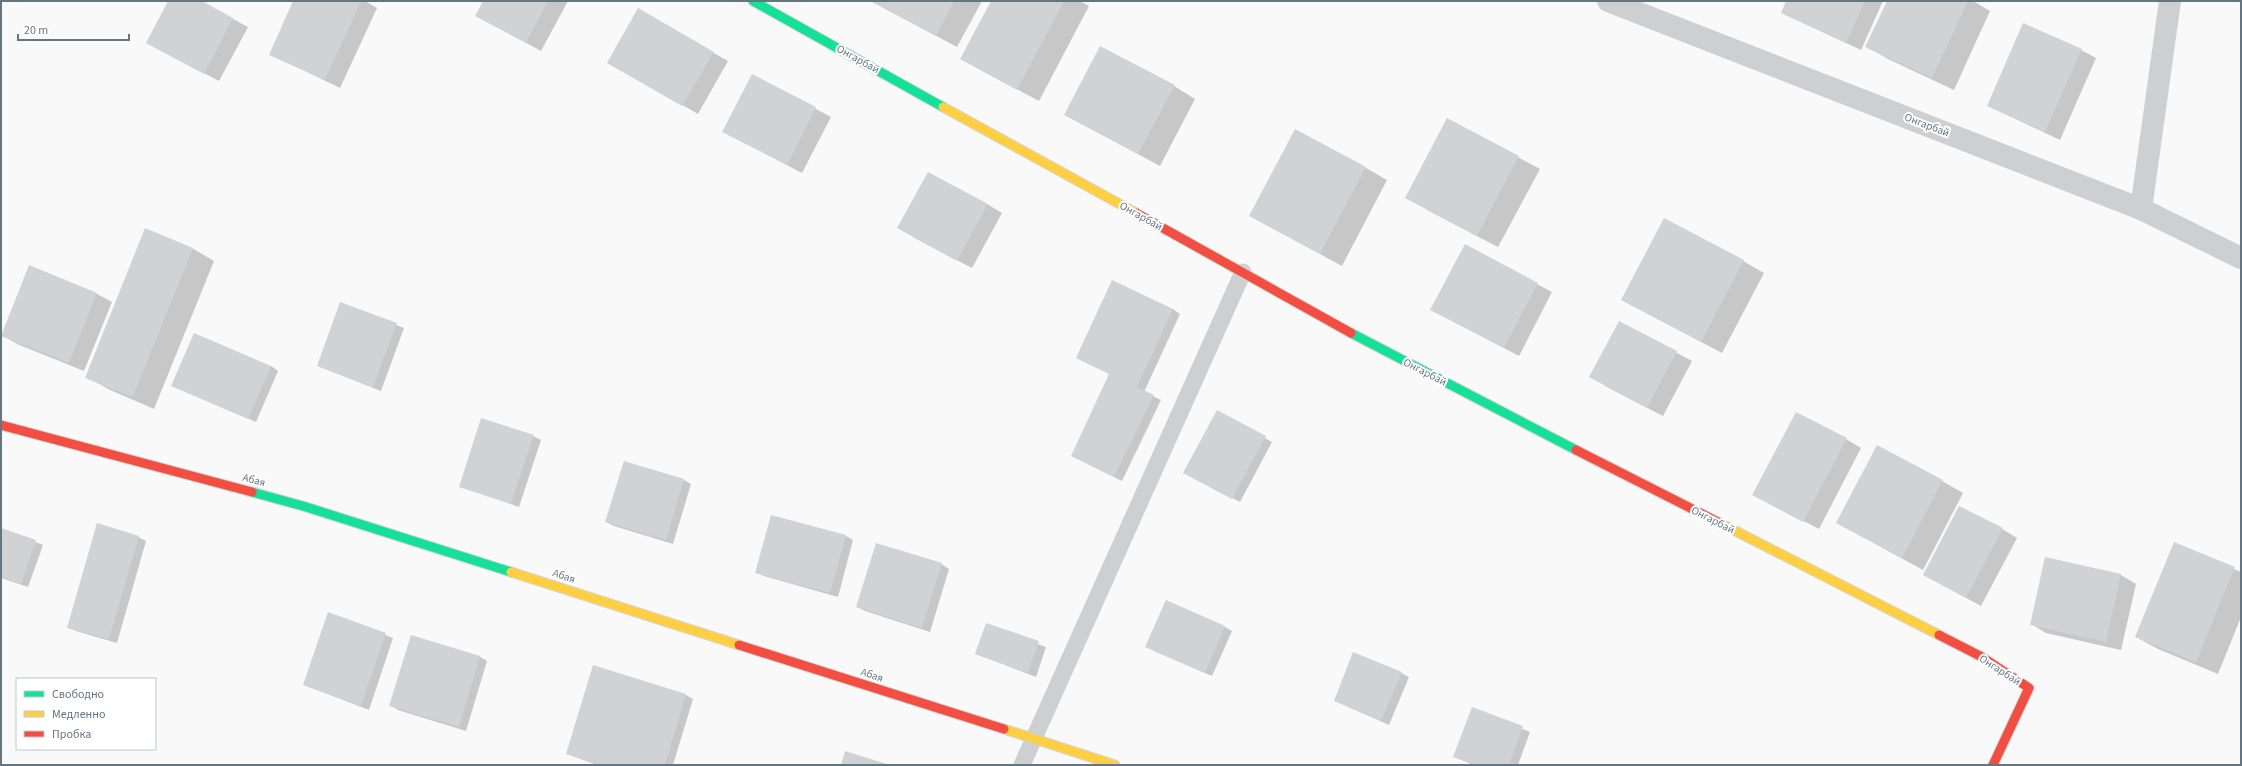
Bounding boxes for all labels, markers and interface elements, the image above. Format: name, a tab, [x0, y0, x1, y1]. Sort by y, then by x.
scale bar	[18, 16, 129, 42]
text: 20 m	[24, 22, 48, 39]
street label: Онгарбай	[834, 41, 882, 77]
street label: Онгарбай	[1902, 110, 1952, 140]
street label: Онгарбай	[1117, 198, 1165, 234]
street label: Онгарбай	[1401, 355, 1449, 389]
street label: Абая	[241, 470, 267, 490]
street label: Онгарбай	[1689, 503, 1737, 537]
street label: Абая	[551, 565, 577, 587]
street label: Онгарбай	[1976, 651, 2024, 689]
street label: Абая	[859, 664, 885, 686]
legend	[16, 678, 156, 750]
text: Свободно	[52, 686, 104, 703]
text: Медленно	[52, 706, 106, 723]
text: Пробка	[52, 726, 91, 743]

